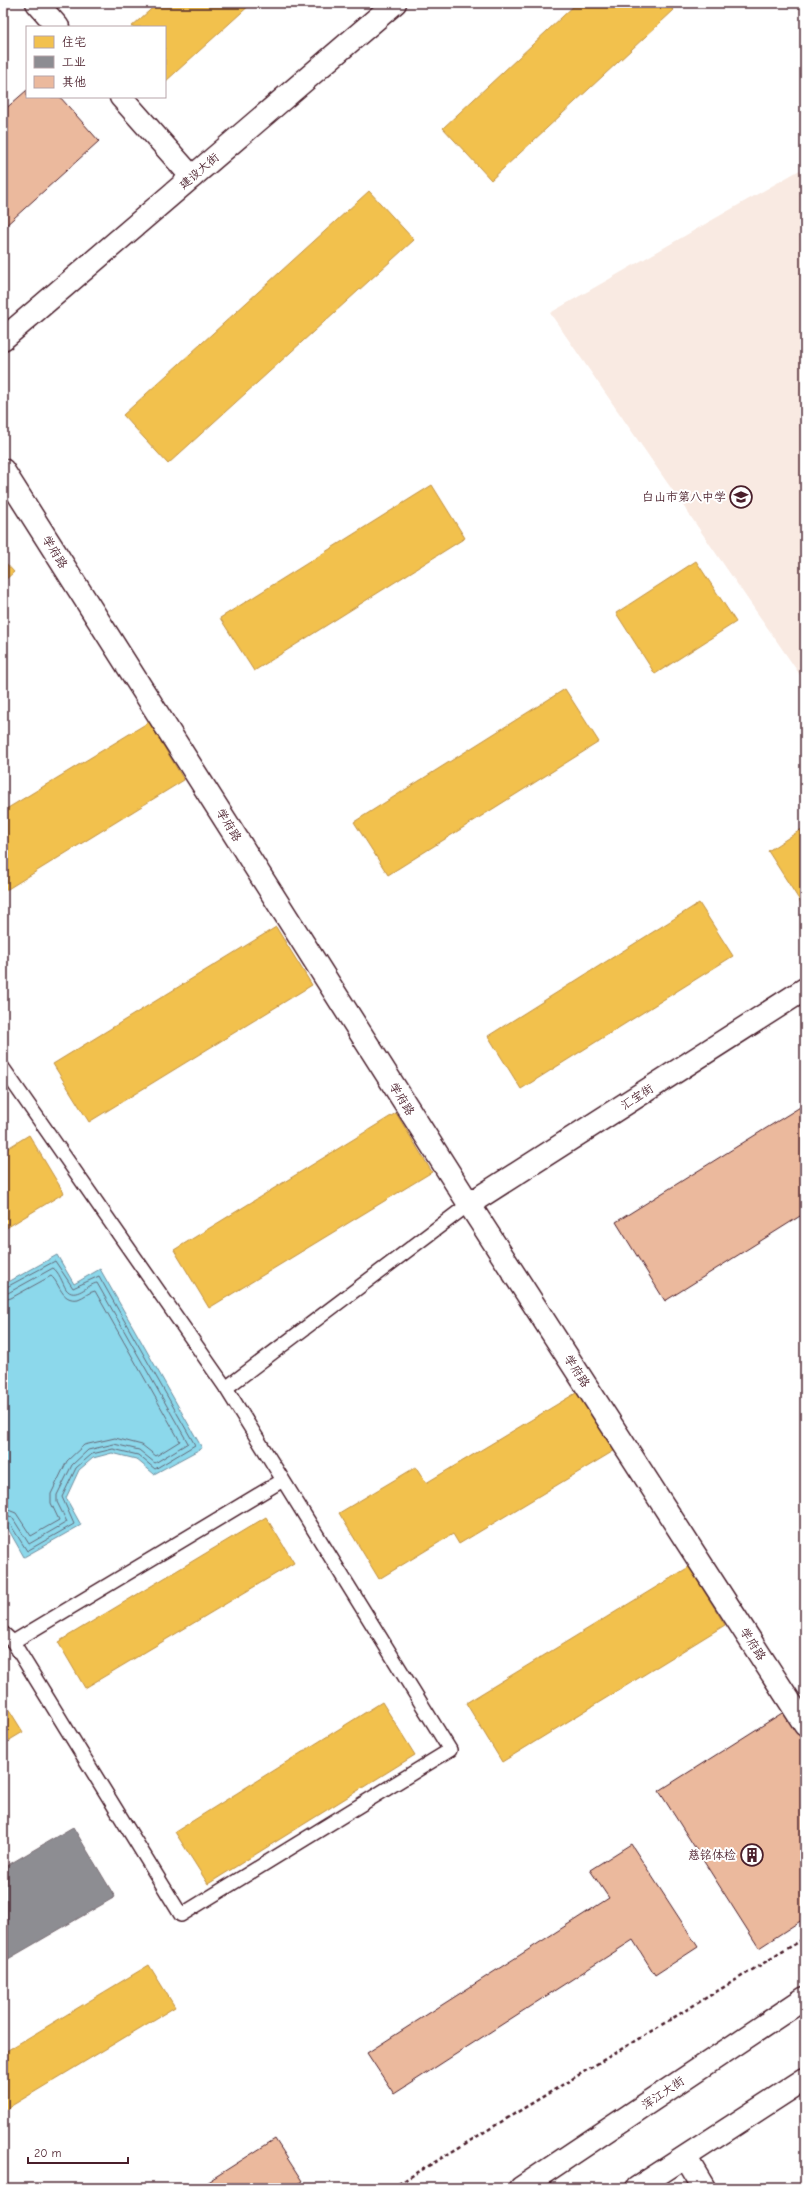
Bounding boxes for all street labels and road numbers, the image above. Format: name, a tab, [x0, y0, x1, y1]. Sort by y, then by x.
street label: 建设大街	[176, 150, 222, 192]
street label: 学府路	[40, 533, 70, 571]
street label: 学府路	[214, 806, 244, 844]
street label: 学府路	[387, 1080, 417, 1118]
street label: 汇宝街	[618, 1081, 656, 1113]
street label: 学府路	[561, 1352, 593, 1390]
street label: 学府路	[737, 1625, 769, 1663]
street label: 浑江大街	[639, 2074, 687, 2112]

